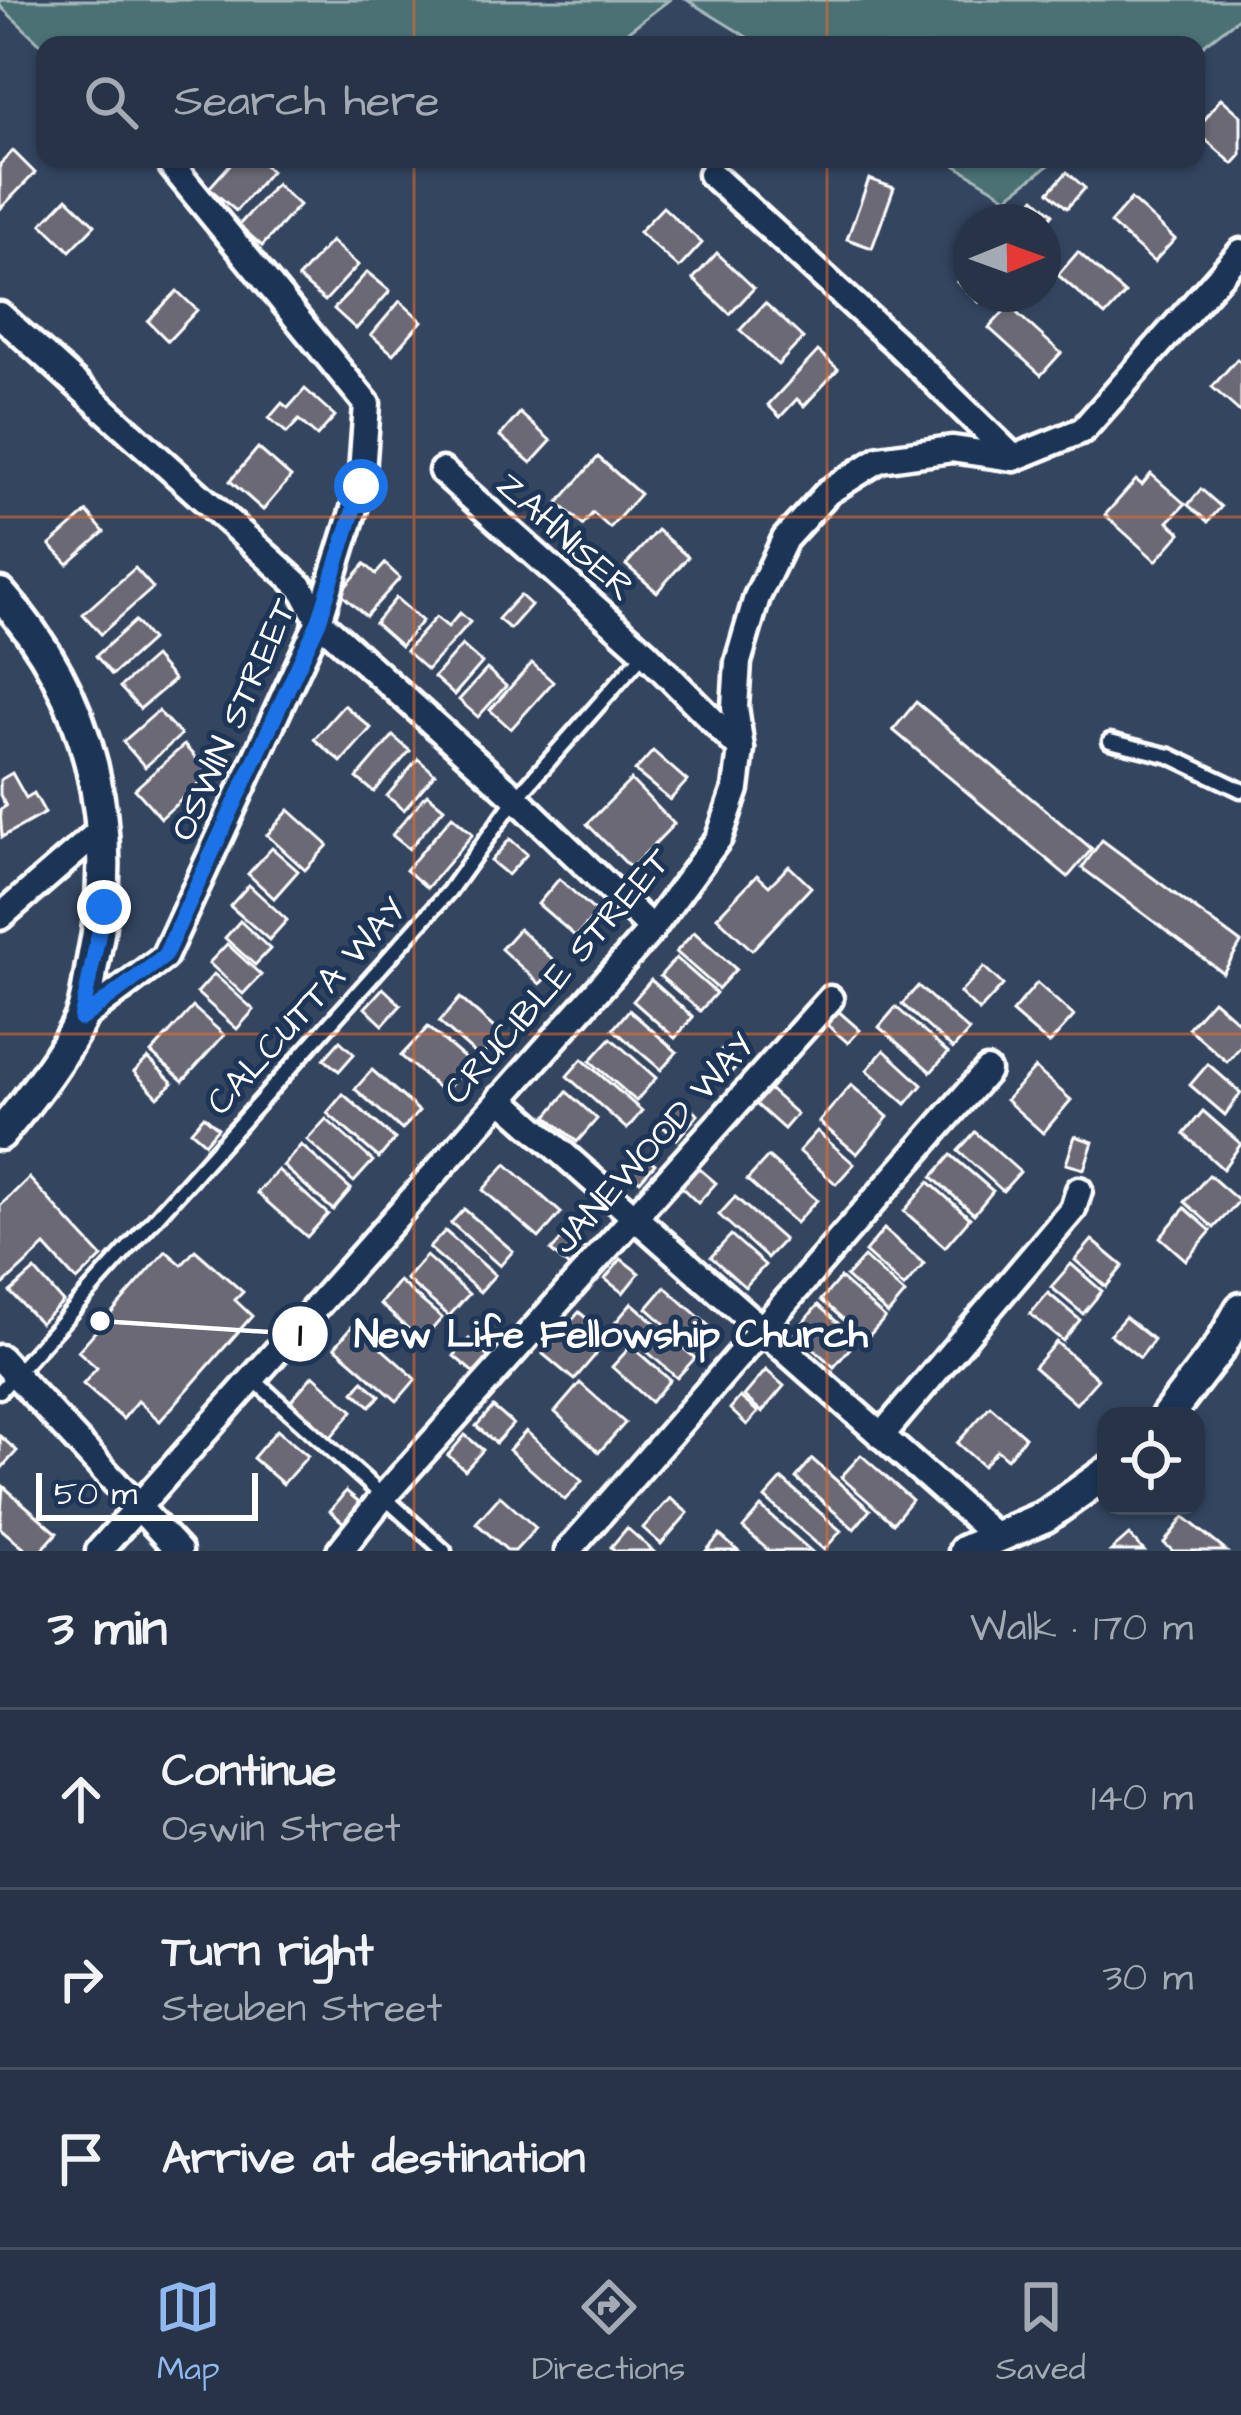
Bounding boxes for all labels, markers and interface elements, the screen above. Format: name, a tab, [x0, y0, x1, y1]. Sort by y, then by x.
search box	[36, 36, 1205, 168]
icon: search	[78, 69, 144, 135]
text: Search here	[174, 71, 440, 133]
north arrow	[953, 204, 1061, 312]
route start	[334, 459, 388, 513]
street label: ZAHNISER	[485, 461, 646, 613]
street label: OSWIN STREET	[158, 590, 311, 849]
street label: CRUCIBLE STREET	[432, 837, 684, 1116]
route end	[77, 880, 131, 934]
street label: CALCUTTA WAY	[195, 886, 419, 1127]
street label: JANEWOOD WAY	[541, 1022, 767, 1266]
callout: New Life Fellowship Church	[270, 1296, 892, 1371]
text: New Life Fellowship Church	[354, 1309, 869, 1363]
text: 1	[298, 1310, 303, 1361]
map controls	[1097, 1407, 1205, 1515]
button: locate	[1097, 1407, 1205, 1515]
scale bar	[36, 1467, 258, 1520]
text: 50 m	[54, 1471, 137, 1517]
text: 3 min	[48, 1594, 167, 1665]
text: Walk · 170 m	[970, 1602, 1193, 1656]
text: Continue	[162, 1741, 336, 1803]
icon: ahead	[48, 1766, 114, 1832]
text: 140 m	[1091, 1772, 1193, 1826]
text: Oswin Street	[162, 1803, 401, 1857]
text: Turn right	[162, 1921, 374, 1983]
icon: right	[48, 1946, 114, 2012]
text: 30 m	[1103, 1952, 1193, 2006]
text: Steuben Street	[162, 1983, 442, 2037]
icon: arrive	[48, 2126, 114, 2192]
text: Arrive at destination	[162, 2128, 585, 2190]
tab: Map	[155, 2274, 221, 2392]
tab: Directions	[532, 2274, 685, 2392]
tab: Saved	[996, 2274, 1086, 2392]

